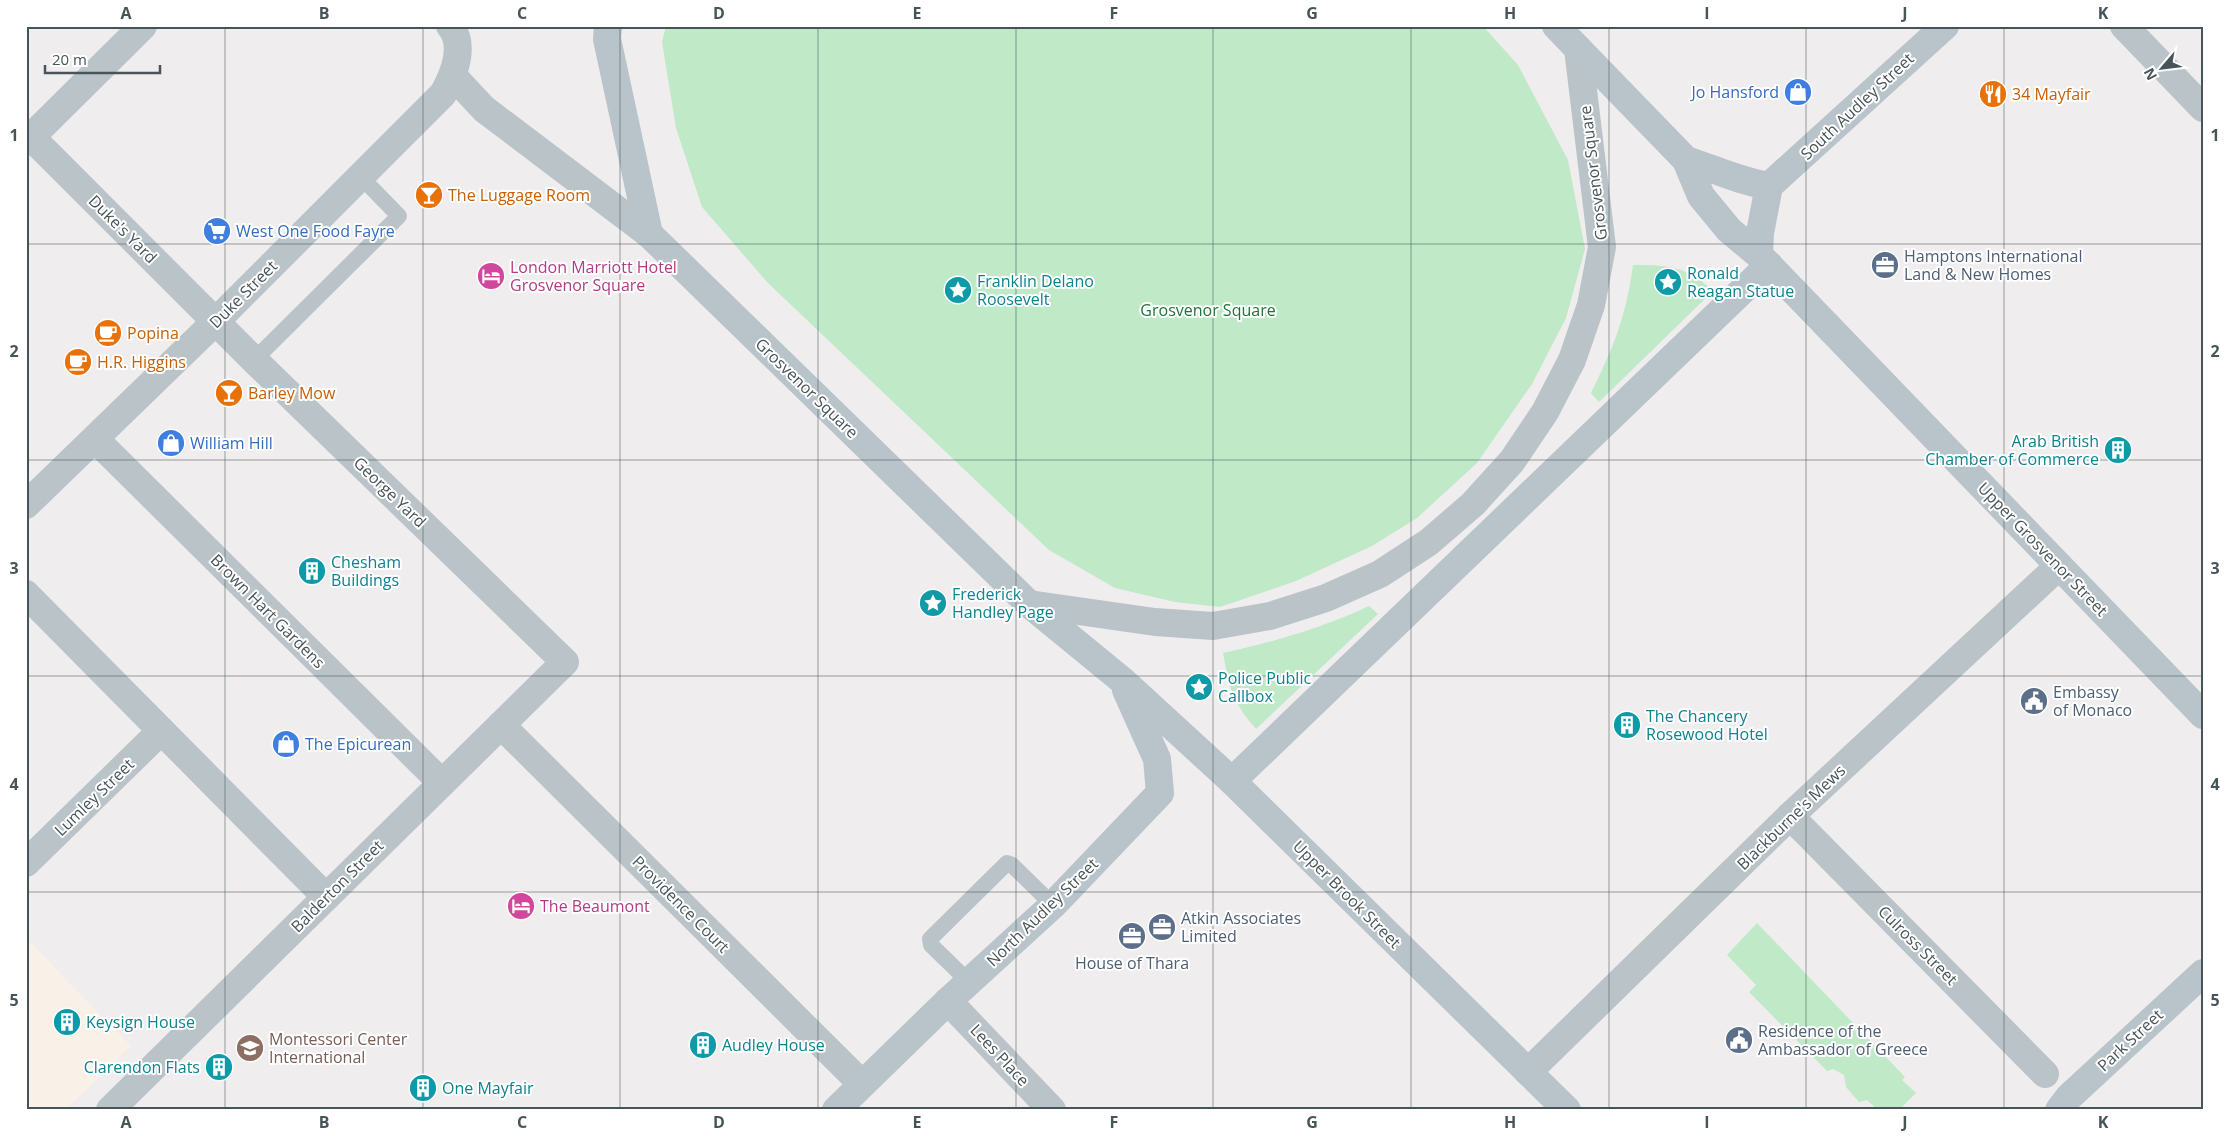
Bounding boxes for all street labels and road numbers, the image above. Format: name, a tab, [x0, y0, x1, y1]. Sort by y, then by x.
street label: South Audley Street	[1796, 47, 1919, 164]
street label: Grosvenor Square	[1574, 104, 1612, 242]
street label: Duke's Yard	[84, 190, 162, 268]
street label: Duke Street	[204, 255, 282, 333]
street label: Grosvenor Square	[751, 333, 863, 443]
street label: George Yard	[349, 452, 431, 532]
street label: Upper Grosvenor Street	[1973, 477, 2113, 621]
street label: Brown Hart Gardens	[206, 549, 330, 673]
street label: Lumley Street	[49, 753, 139, 841]
street label: Blackburne's Mews	[1732, 759, 1850, 875]
street label: Balderton Street	[286, 835, 388, 937]
street label: Upper Brook Street	[1288, 835, 1406, 953]
street label: Providence Court	[628, 851, 735, 958]
street label: North Audley Street	[981, 853, 1103, 971]
street label: Culross Street	[1873, 900, 1963, 990]
street label: Park Street	[2092, 1004, 2168, 1076]
street label: Lees Place	[966, 1019, 1034, 1091]

